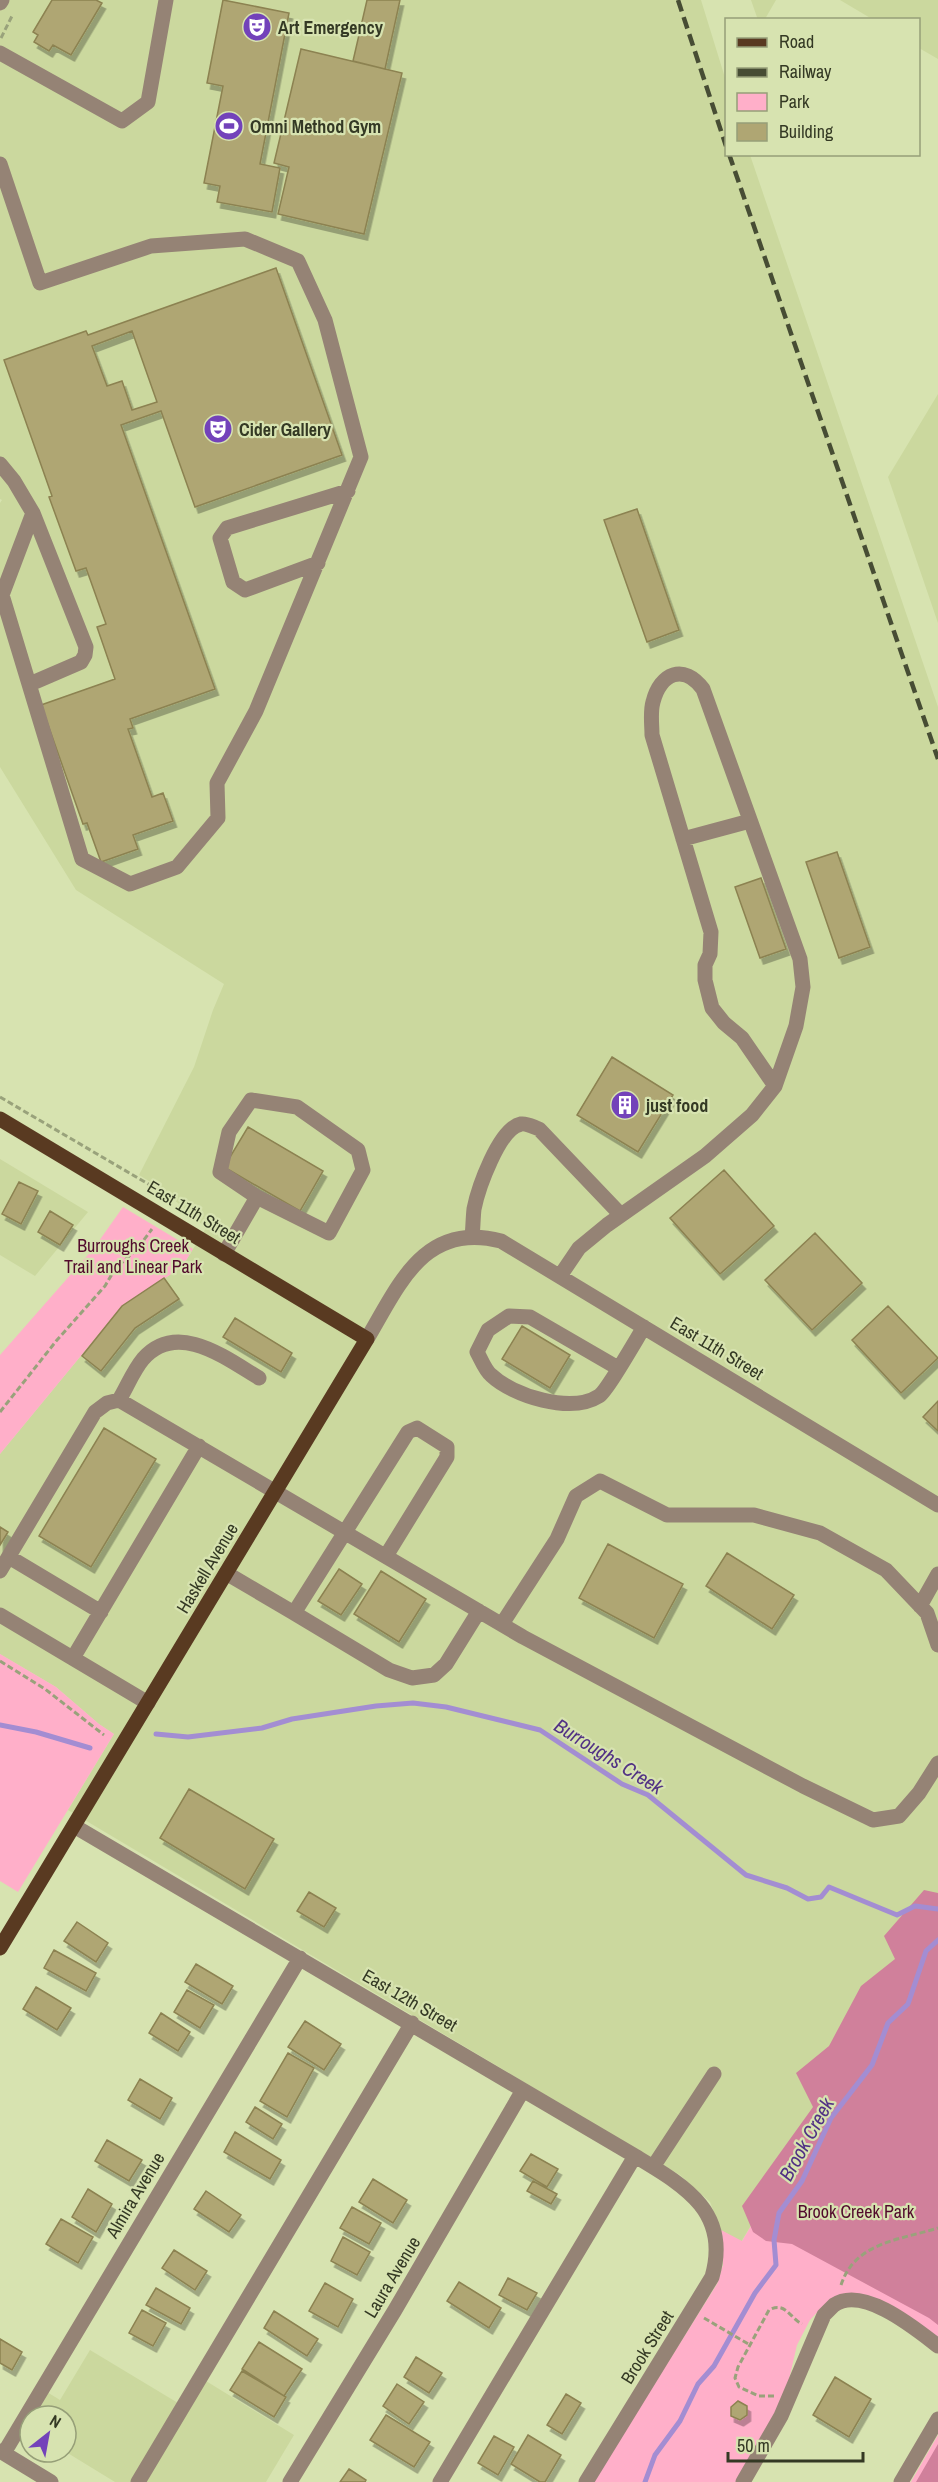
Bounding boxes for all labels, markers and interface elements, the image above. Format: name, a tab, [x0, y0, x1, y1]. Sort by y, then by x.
theatre icon: Art Emergency	[241, 11, 273, 43]
place label: Art Emergency	[278, 15, 384, 40]
legend	[725, 18, 920, 156]
text: Road	[779, 29, 814, 54]
text: Railway	[779, 59, 832, 84]
text: Park	[779, 89, 810, 114]
sports icon: Omni Method Gym	[213, 110, 245, 142]
place label: Omni Method Gym	[250, 114, 381, 139]
text: Building	[779, 119, 834, 144]
theatre icon: Cider Gallery	[202, 413, 234, 445]
place label: Cider Gallery	[239, 417, 332, 442]
building icon: just food	[609, 1089, 641, 1121]
place label: just food	[645, 1093, 708, 1118]
street label: East 11th Street	[143, 1174, 245, 1250]
park label: Burroughs Creek Trail and Linear Park	[64, 1233, 203, 1279]
street label: East 11th Street	[666, 1310, 768, 1386]
street label: Haskell Avenue	[170, 1518, 244, 1618]
water label: Burroughs Creek	[549, 1712, 669, 1801]
street label: East 12th Street	[358, 1963, 462, 2037]
water label: Brook Creek	[772, 2092, 840, 2185]
street label: Almira Avenue	[99, 2148, 170, 2243]
park label: Brook Creek Park	[798, 2199, 915, 2224]
street label: Laura Avenue	[358, 2232, 426, 2322]
street label: Brook Street	[615, 2306, 679, 2388]
north arrow	[18, 2404, 78, 2464]
text: N	[46, 2409, 65, 2433]
scale bar	[728, 2425, 863, 2463]
text: 50 m	[737, 2433, 770, 2458]

